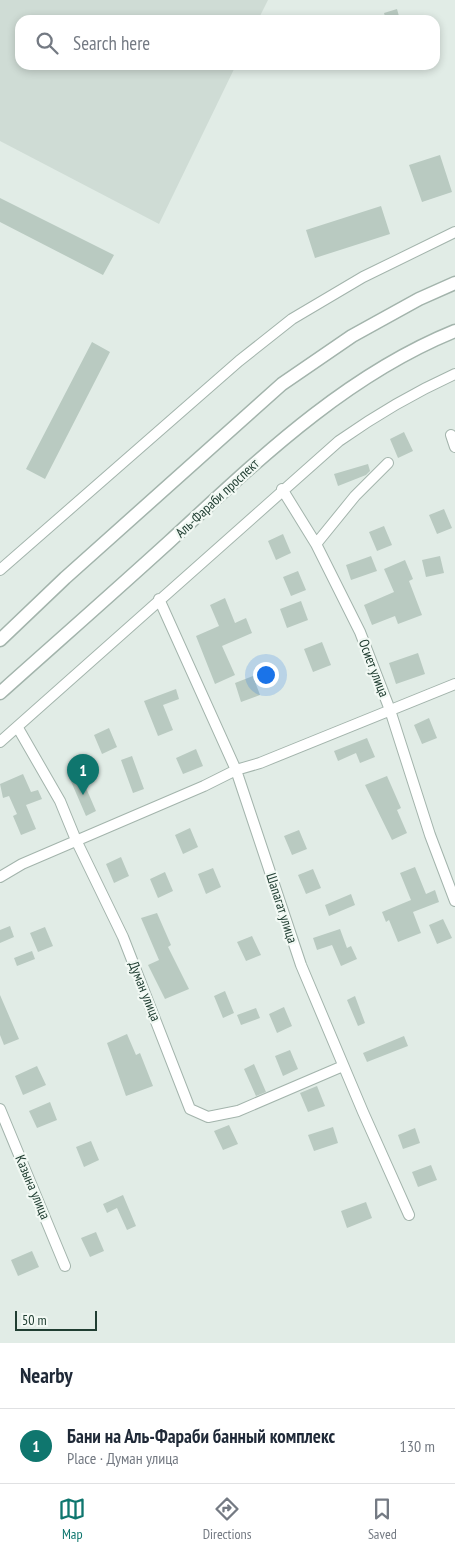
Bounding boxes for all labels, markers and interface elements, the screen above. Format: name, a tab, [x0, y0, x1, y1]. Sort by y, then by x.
search box	[15, 15, 440, 70]
icon: search	[33, 29, 61, 57]
text: Search here	[73, 31, 150, 55]
street label: Аль-Фараби проспект	[171, 454, 263, 541]
street label: Осиет улица	[355, 637, 393, 699]
your location	[253, 662, 279, 688]
pin: 1	[67, 754, 99, 795]
street label: Шапагат улица	[262, 871, 302, 945]
street label: Думан улица	[125, 958, 165, 1024]
street label: Казына улица	[11, 1152, 55, 1222]
scale bar	[15, 1308, 98, 1331]
text: 50 m	[22, 1311, 47, 1329]
text: Nearby	[20, 1362, 73, 1389]
text: Бани на Аль-Фараби банный комплекс	[67, 1424, 335, 1448]
text: 1	[32, 1436, 40, 1456]
text: 130 m	[400, 1436, 435, 1456]
text: Place · Думан улица	[67, 1448, 179, 1468]
tab: Map	[58, 1495, 86, 1543]
tab: Directions	[203, 1495, 251, 1543]
tab: Saved	[368, 1495, 397, 1543]

